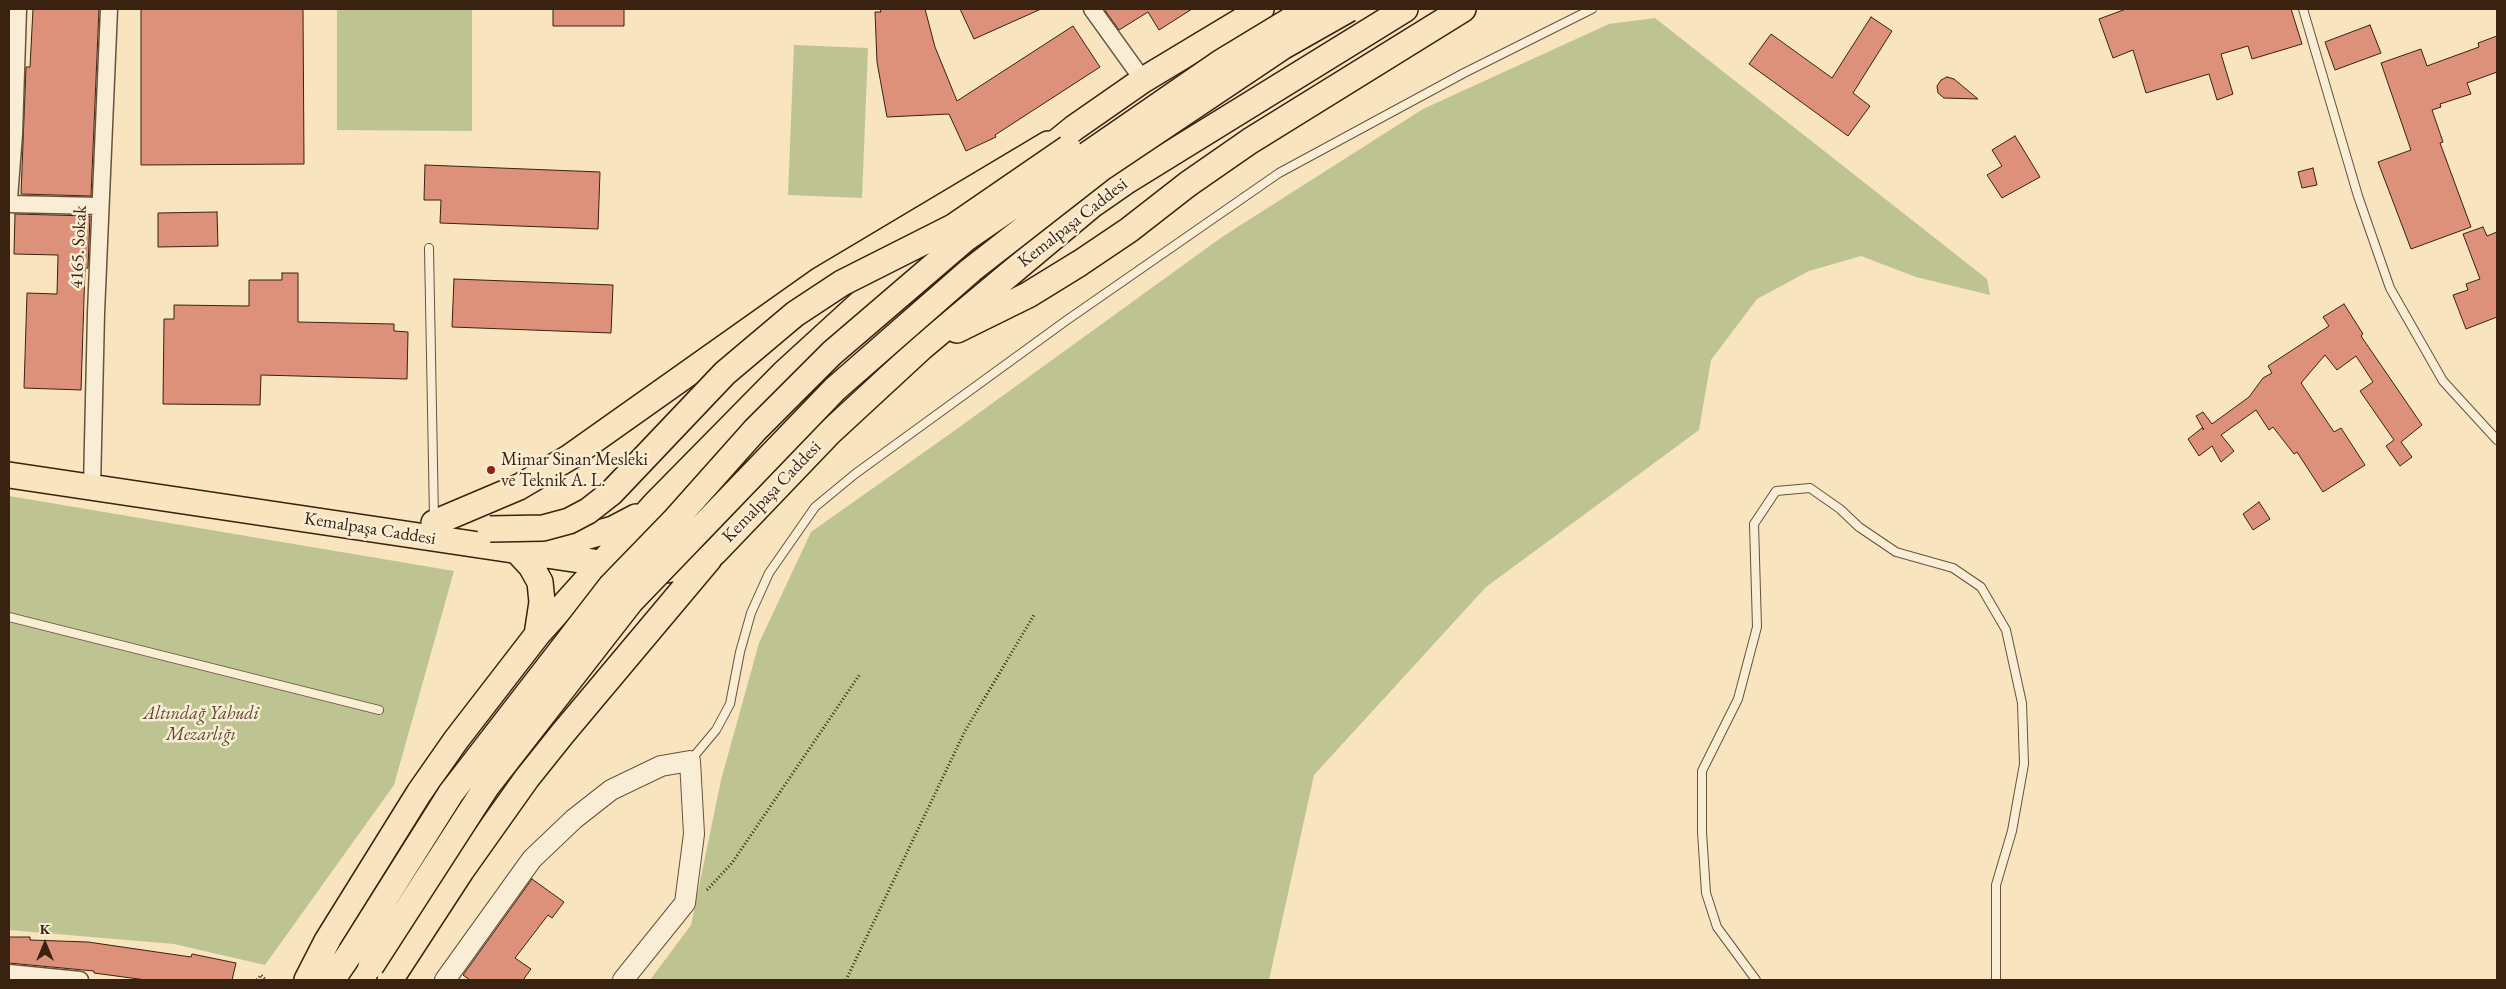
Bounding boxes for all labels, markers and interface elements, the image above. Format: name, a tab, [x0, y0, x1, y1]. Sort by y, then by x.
street label: Kemalpaşa Caddesi	[1014, 174, 1132, 272]
street label: 4165. Sokak	[66, 205, 92, 289]
street label: Kemalpaşa Caddesi	[718, 437, 826, 547]
place label: Mimar Sinan Mesleki ve Teknik A. L.	[501, 449, 648, 492]
marker: Mimar Sinan Mesleki ve Teknik A. L.	[485, 464, 497, 476]
street label: Kemalpaşa Caddesi	[303, 508, 437, 550]
park label: Altındağ Yahudi Mezarlığı	[143, 703, 259, 746]
north arrow	[20, 919, 70, 969]
text: K	[40, 920, 50, 938]

